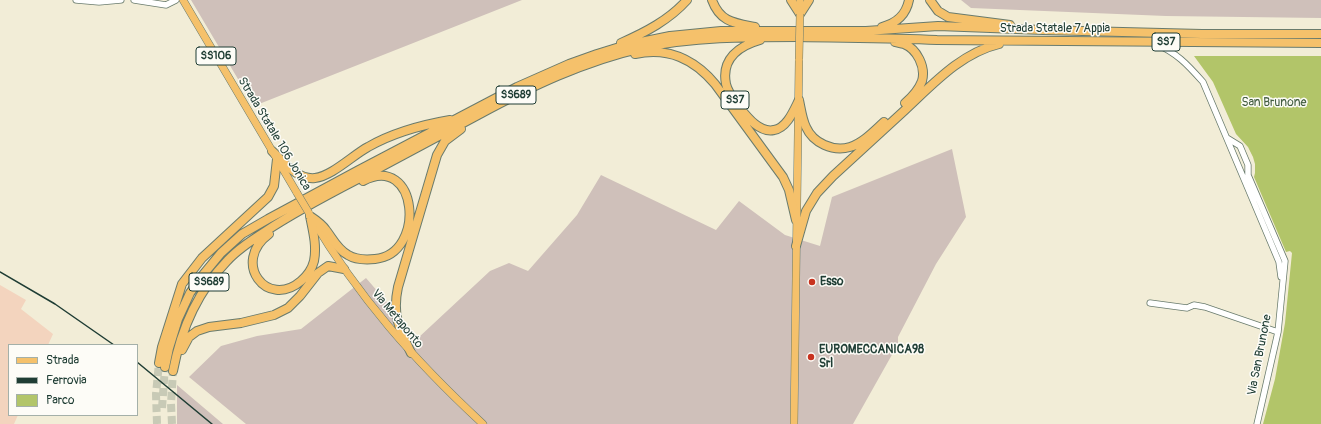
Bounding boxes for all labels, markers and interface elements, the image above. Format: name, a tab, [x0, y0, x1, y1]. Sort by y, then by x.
street label: Strada Statale 7 Appia	[1000, 22, 1110, 36]
road number: SS7	[1152, 33, 1180, 51]
road number: SS106	[196, 47, 236, 65]
street label: Strada Statale 106 Jonica	[234, 75, 314, 193]
road number: SS689	[496, 86, 536, 104]
road number: SS7	[721, 91, 749, 109]
park label: San Brunone	[1242, 96, 1306, 110]
road number: SS689	[189, 273, 229, 291]
place label: Esso	[820, 275, 843, 289]
marker: Esso	[807, 277, 817, 287]
street label: Via Metaponto	[368, 287, 426, 351]
street label: Via San Brunone	[1245, 313, 1275, 397]
place label: EUROMECCANICA98 Srl	[819, 343, 924, 371]
legend	[8, 344, 138, 416]
marker: EUROMECCANICA98 Srl	[806, 352, 816, 362]
text: Strada	[46, 353, 79, 368]
text: Ferrovia	[46, 373, 87, 388]
text: Parco	[46, 393, 75, 408]

